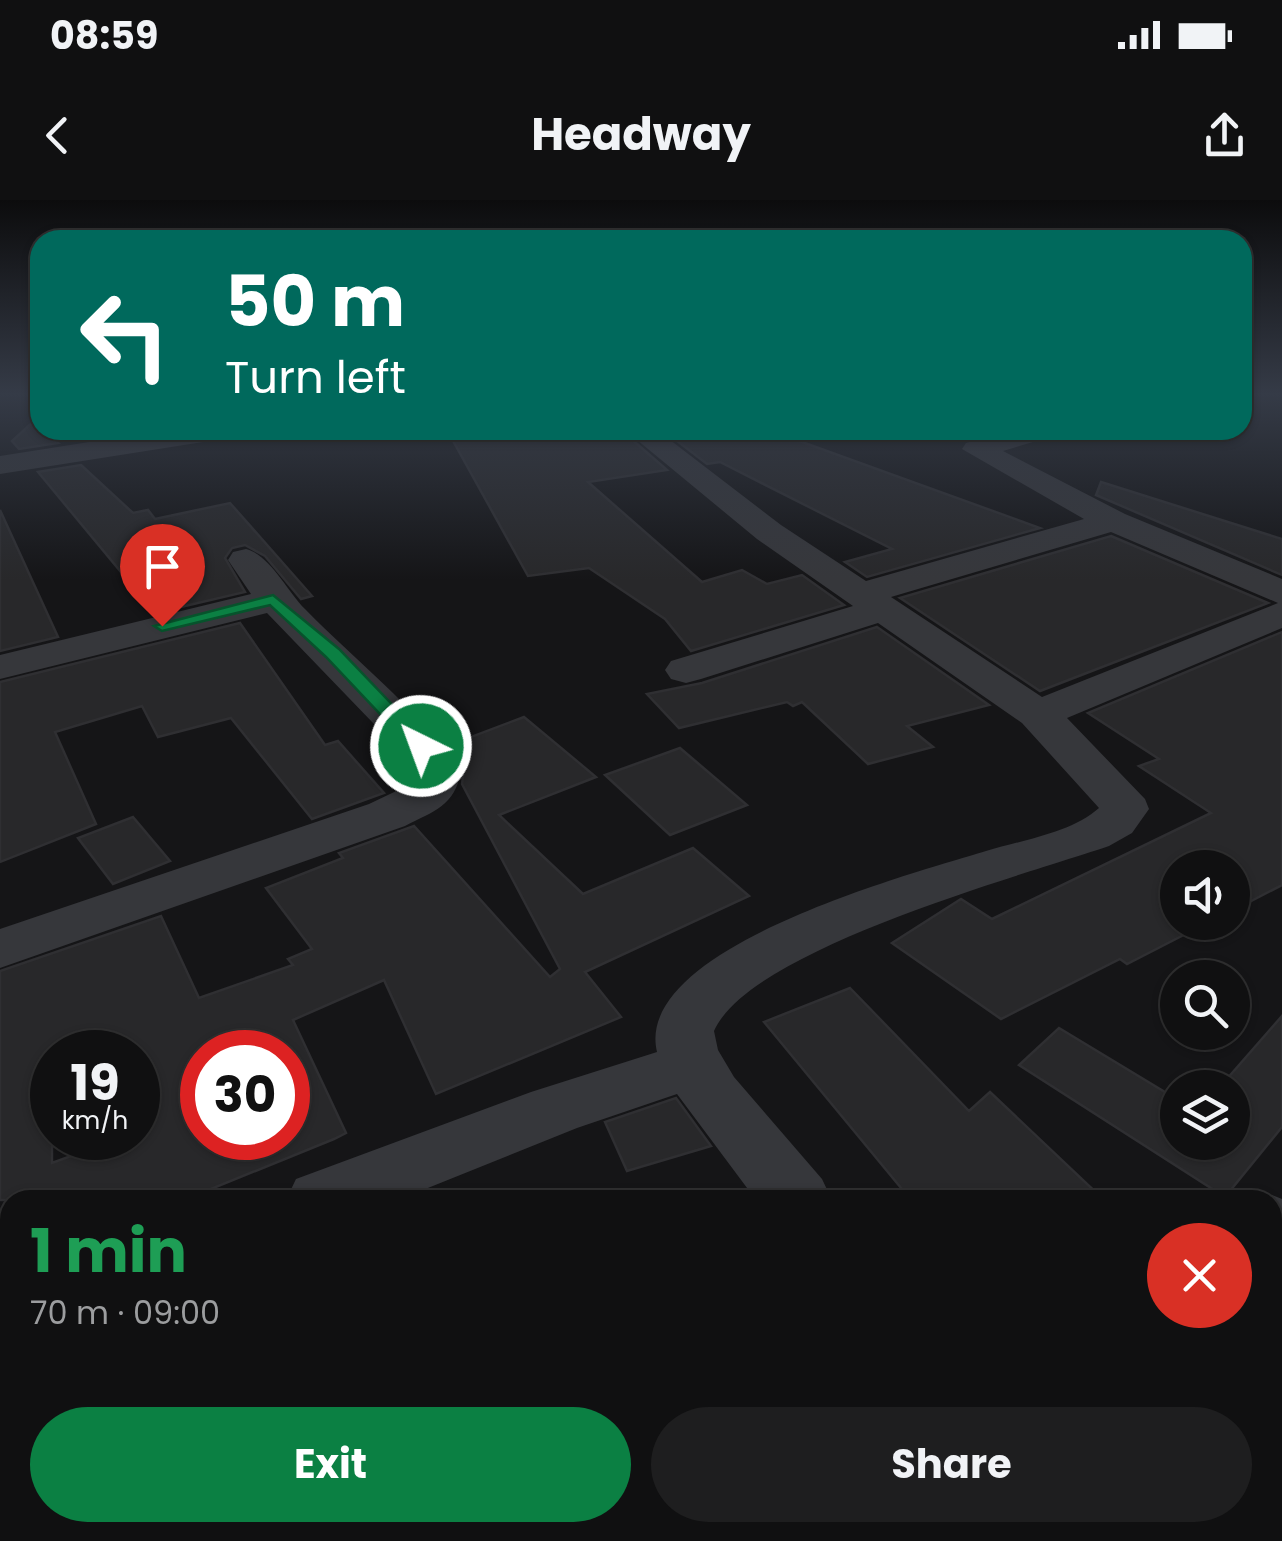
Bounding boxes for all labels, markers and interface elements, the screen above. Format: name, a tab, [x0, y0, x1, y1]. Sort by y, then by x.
text: 08:59	[50, 9, 158, 62]
text: Headway	[531, 103, 751, 166]
icon: back	[30, 108, 85, 163]
icon: share	[1197, 108, 1252, 163]
text: 50 m	[225, 252, 405, 351]
icon: left	[60, 270, 190, 400]
text: Turn left	[225, 346, 406, 409]
pin	[120, 524, 205, 627]
icon: arrive	[135, 539, 190, 594]
position arrow	[369, 694, 473, 798]
map controls	[1160, 850, 1250, 1160]
button: sound	[1160, 850, 1250, 940]
button: search	[1160, 960, 1250, 1050]
speed limit sign: 30	[180, 1030, 310, 1160]
text: 19	[70, 1047, 120, 1118]
button: layers	[1160, 1070, 1250, 1160]
text: km/h	[62, 1103, 128, 1138]
text: 1 min	[30, 1209, 187, 1293]
button: close	[1147, 1223, 1252, 1328]
text: 70 m · 09:00	[30, 1290, 220, 1335]
button: Exit	[30, 1407, 631, 1522]
button: Share	[651, 1407, 1252, 1522]

